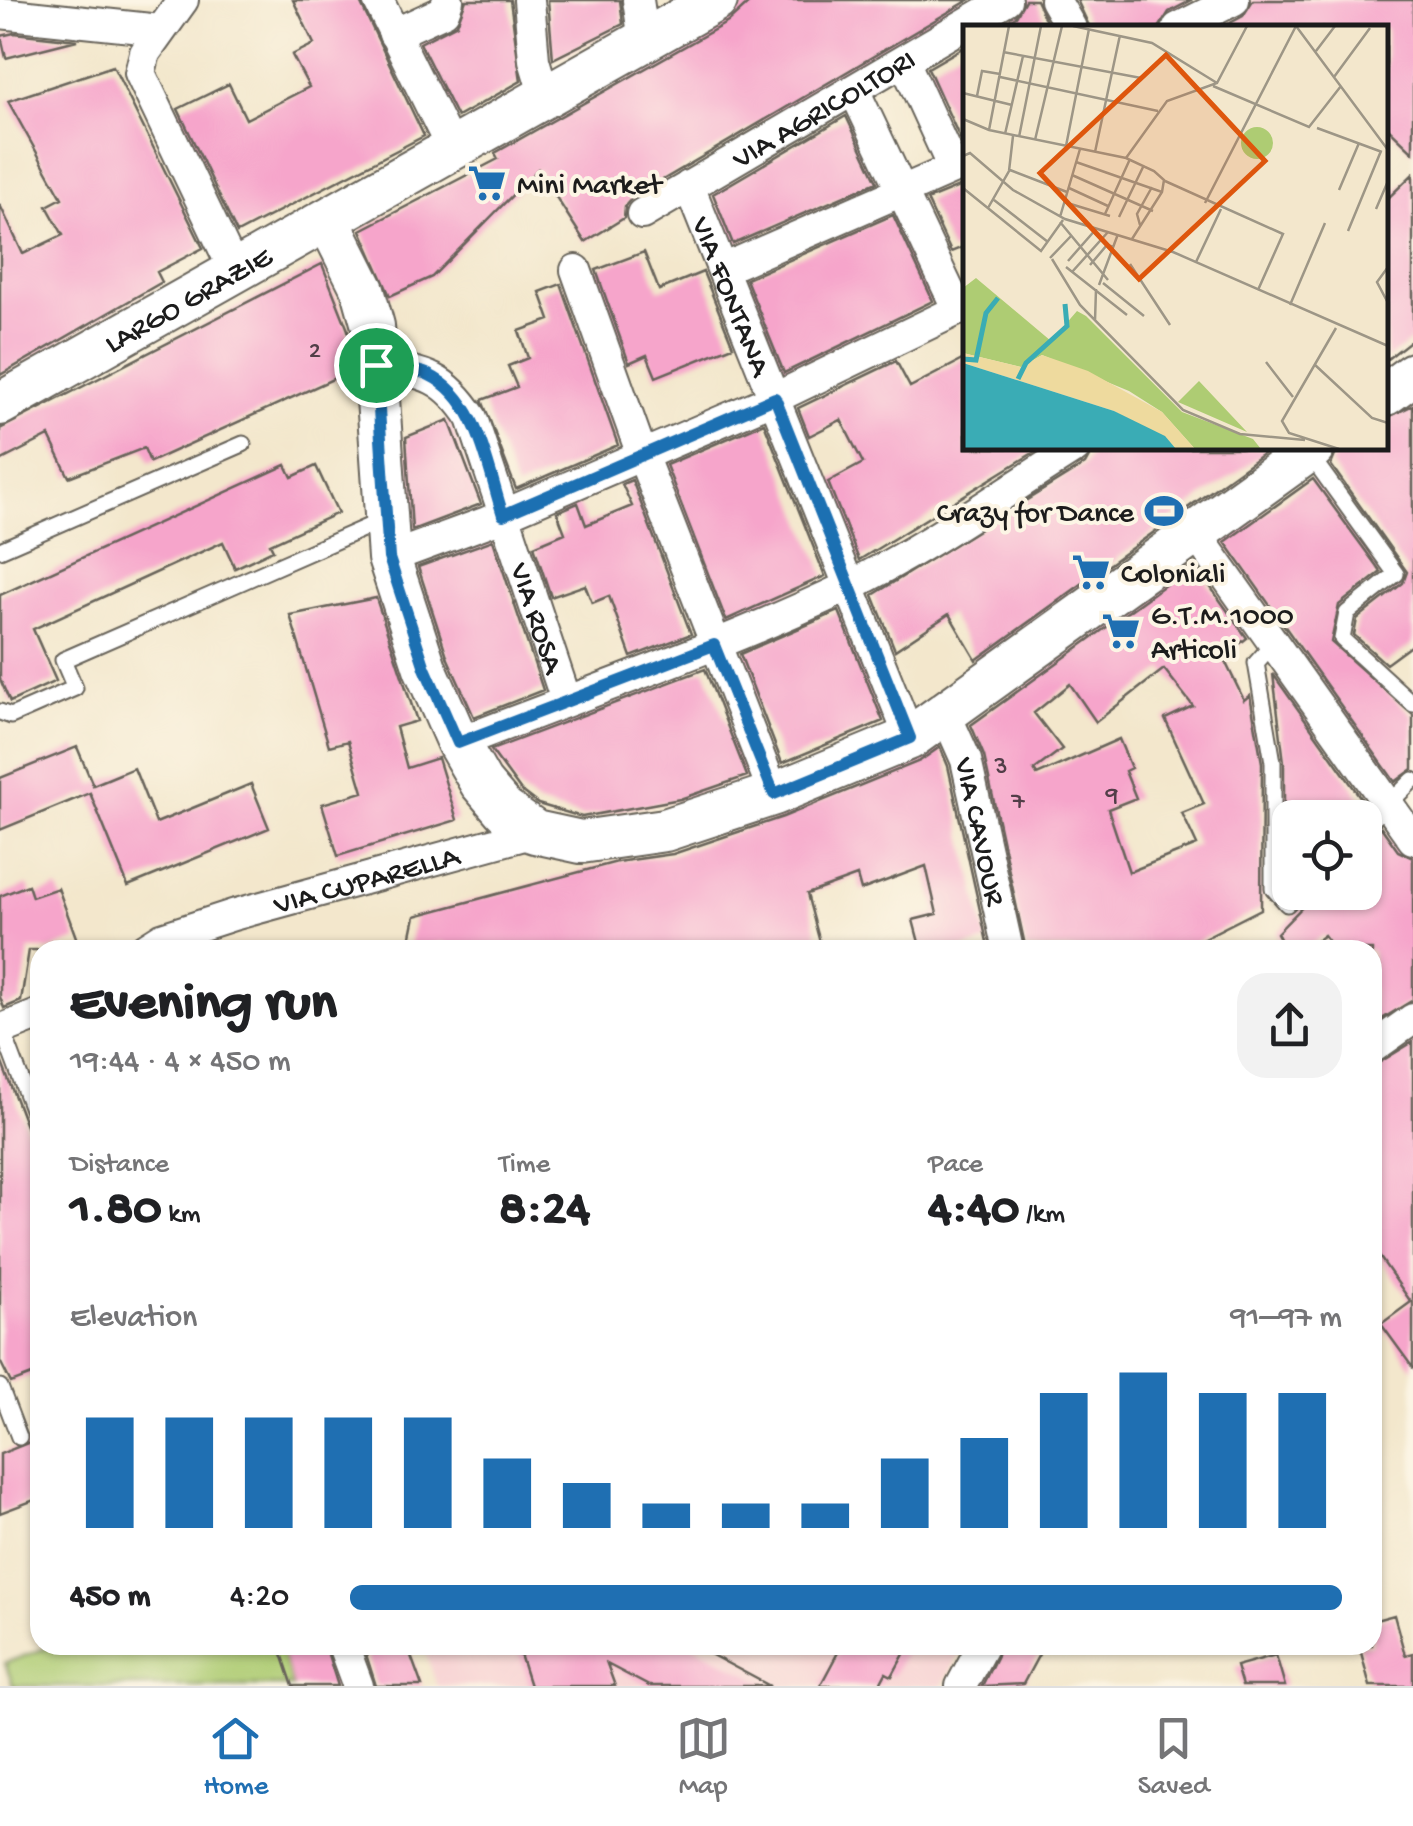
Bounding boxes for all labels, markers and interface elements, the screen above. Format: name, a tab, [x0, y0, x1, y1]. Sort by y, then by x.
inset map	[963, 25, 1388, 450]
street label: VIA AGRICOLTORI	[727, 44, 923, 179]
supermarket icon: Mini Market	[466, 162, 508, 204]
place label: Mini Market	[517, 170, 664, 205]
street label: VIA FONTANA	[681, 212, 777, 383]
street label: LARGO GRAZIE	[100, 241, 280, 363]
pin	[334, 323, 419, 408]
house number: 2	[309, 338, 321, 367]
icon: arrive	[349, 338, 404, 393]
sports icon: Crazy for Dance	[1143, 490, 1185, 532]
place label: Crazy for Dance	[937, 498, 1135, 533]
supermarket icon: Coloniali	[1070, 551, 1112, 593]
street label: VIA ROSA	[499, 558, 569, 680]
place label: Coloniali	[1121, 559, 1226, 594]
place label: G.T.M.1000 Articoli	[1151, 601, 1294, 670]
supermarket icon: G.T.M.1000 Articoli	[1100, 610, 1142, 652]
street label: VIA CAVOUR	[944, 754, 1011, 911]
house number: 3	[994, 754, 1007, 783]
house number: 9	[1105, 782, 1118, 811]
house number: 7	[1010, 789, 1025, 818]
map controls	[1272, 800, 1382, 910]
button: locate	[1272, 800, 1382, 910]
street label: VIA CUPARELLA	[270, 840, 465, 925]
button: share	[1237, 973, 1342, 1078]
text: Evening run	[70, 974, 337, 1038]
text: 19:44 · 4 × 450 m	[70, 1044, 291, 1082]
text: Distance	[70, 1149, 169, 1182]
text: Time	[499, 1149, 550, 1182]
text: Pace	[928, 1149, 983, 1182]
text: 1.80	[70, 1182, 162, 1241]
text: 8:24	[499, 1182, 590, 1241]
text: 4:40	[928, 1182, 1019, 1241]
text: km	[162, 1199, 201, 1232]
text: /km	[1019, 1199, 1065, 1232]
text: Elevation	[70, 1300, 197, 1338]
text: 91–97 m	[1230, 1300, 1342, 1338]
text: 450 m	[70, 1579, 150, 1617]
text: 4:20	[230, 1579, 289, 1617]
tab: Home	[204, 1711, 268, 1804]
tab: Map	[676, 1711, 731, 1804]
tab: Saved	[1138, 1711, 1209, 1804]

